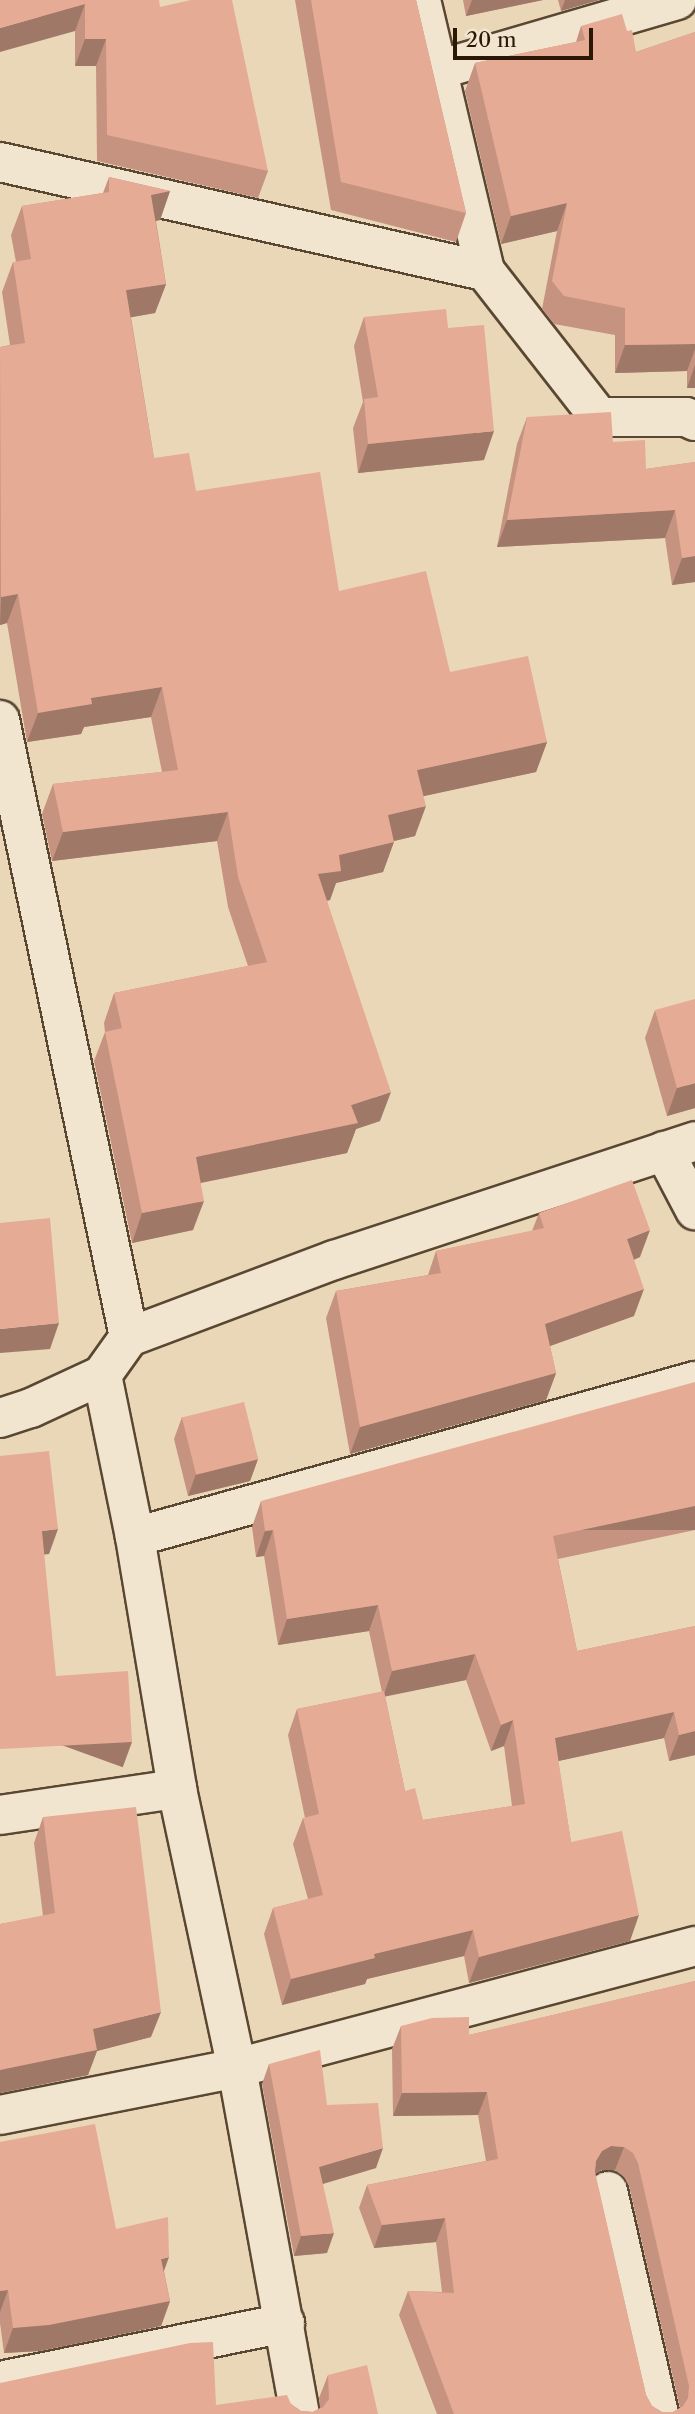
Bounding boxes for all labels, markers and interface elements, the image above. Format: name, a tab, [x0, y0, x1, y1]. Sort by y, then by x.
scale bar	[457, 14, 597, 58]
text: 20 m	[466, 27, 517, 52]

